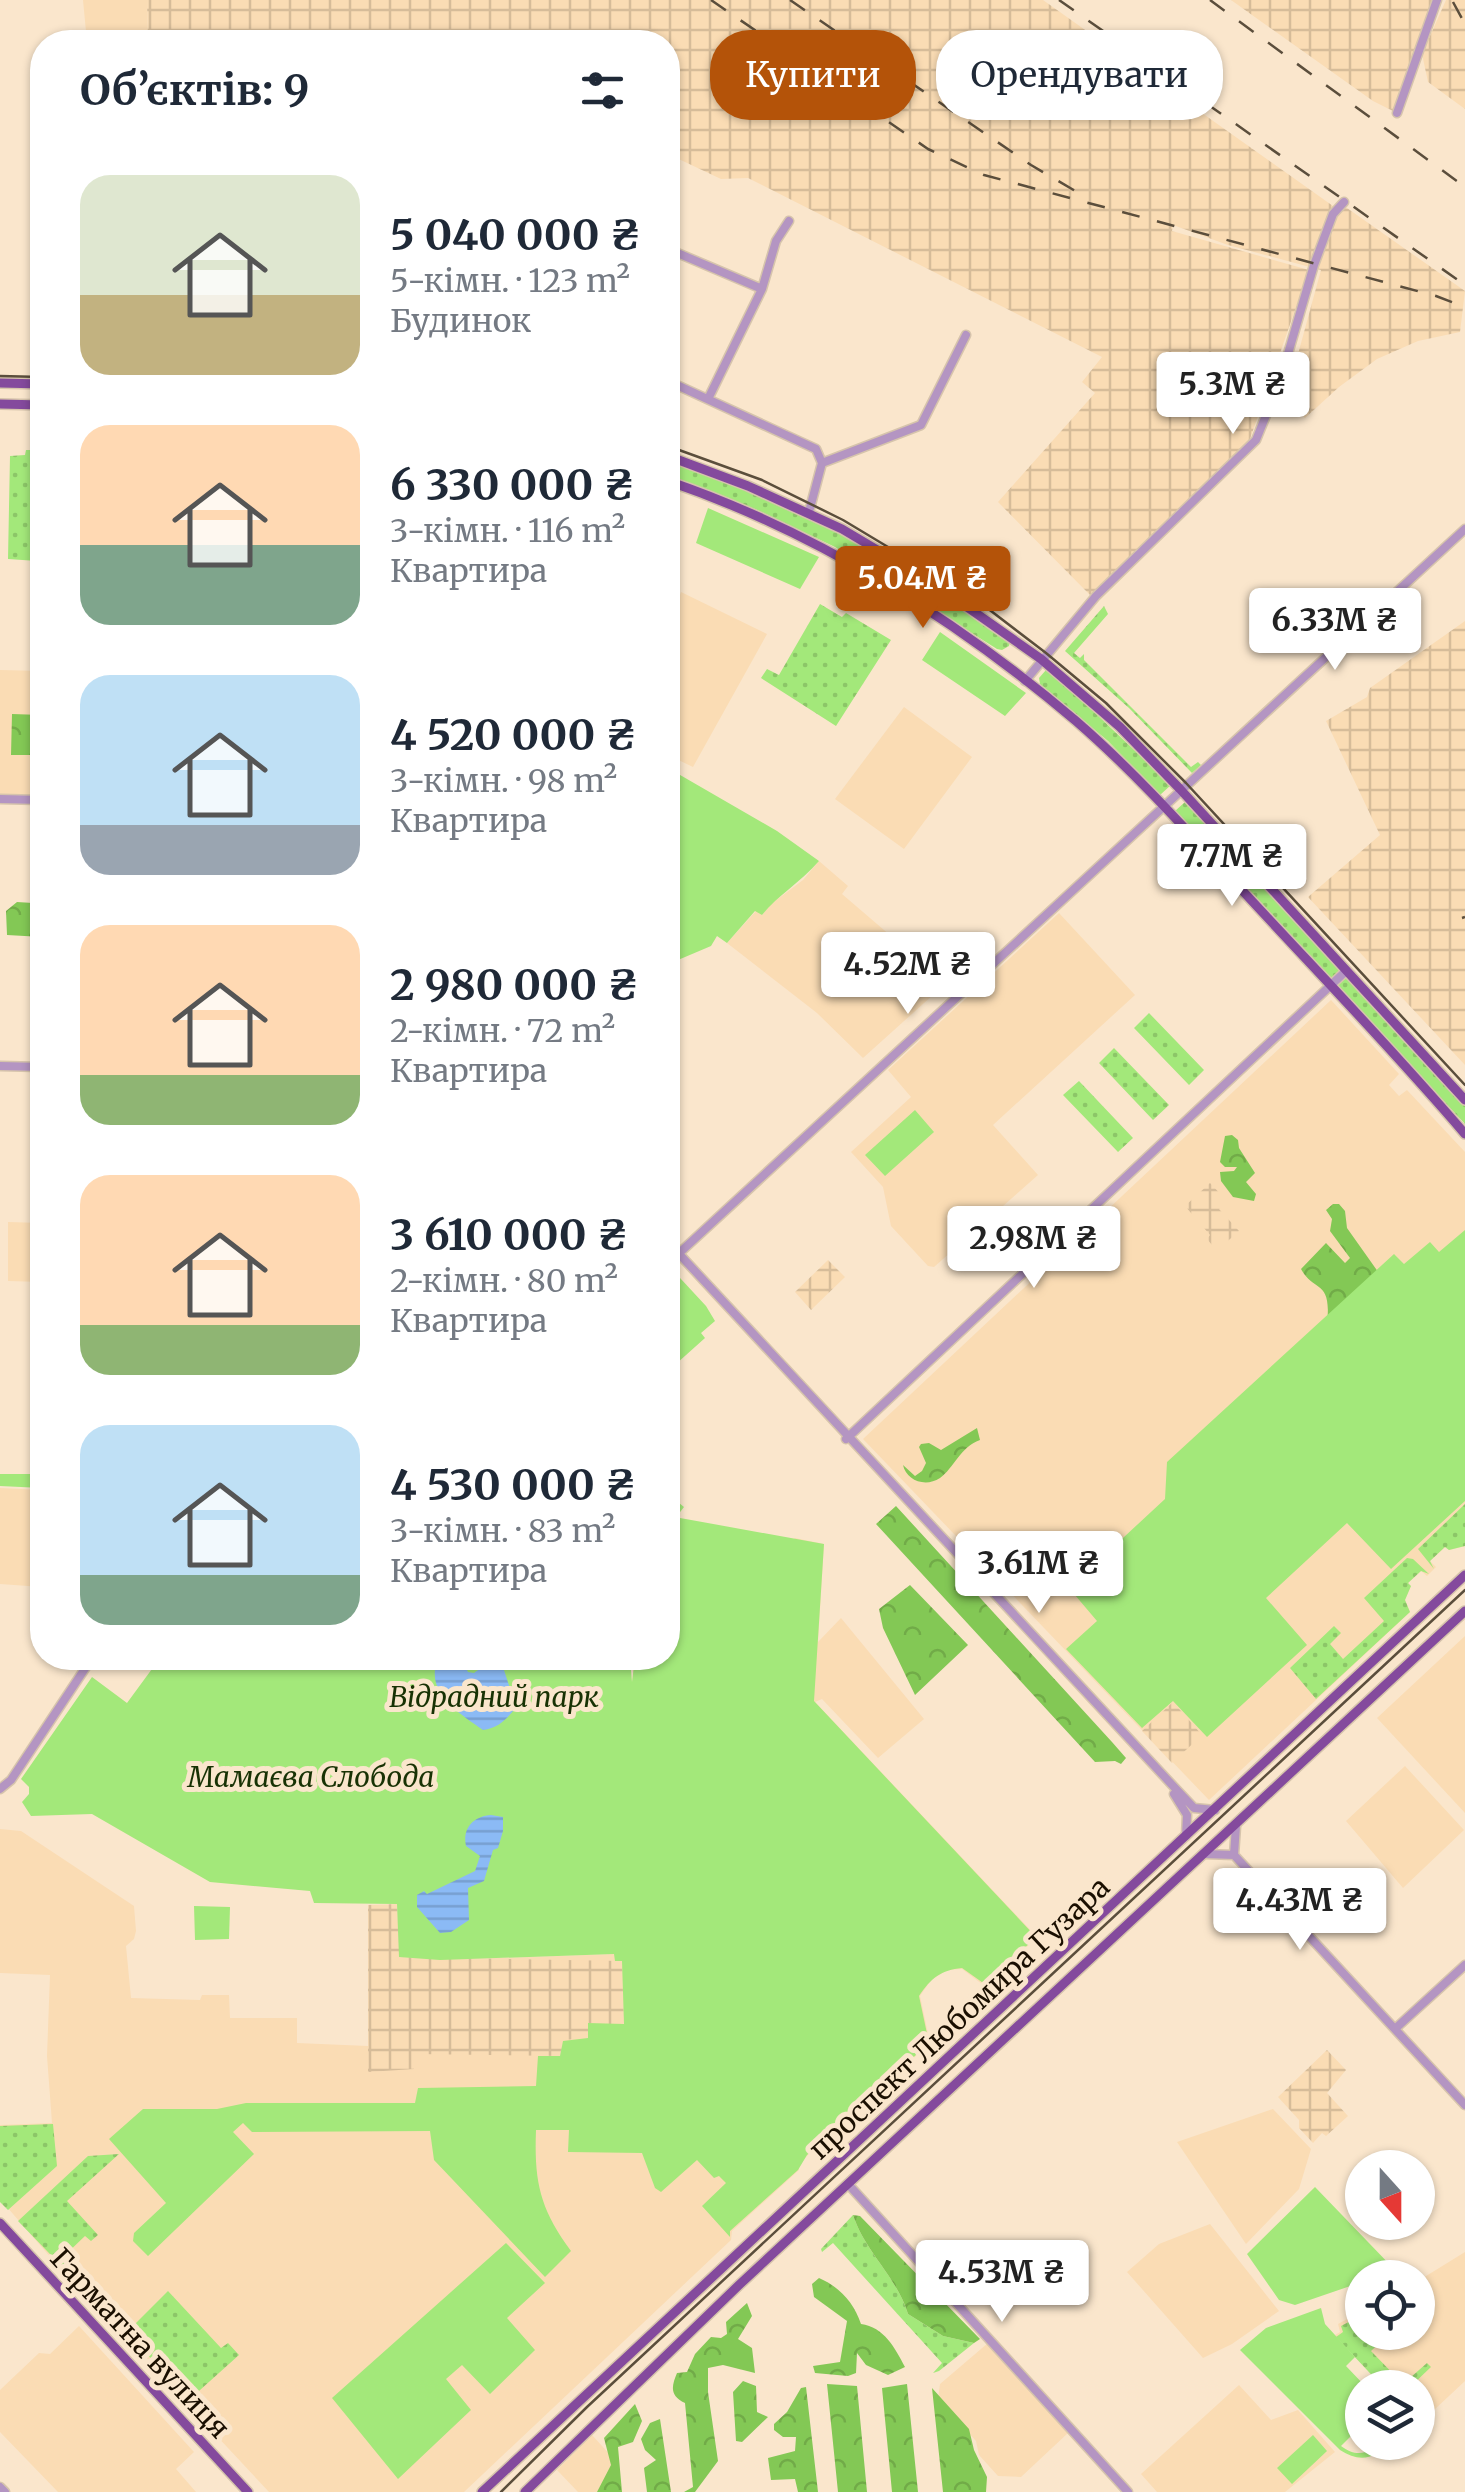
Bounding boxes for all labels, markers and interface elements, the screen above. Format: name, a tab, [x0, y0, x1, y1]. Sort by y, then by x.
chip: Купити	[710, 30, 916, 120]
chip: Орендувати	[936, 30, 1223, 120]
icon: filters	[575, 63, 630, 118]
text: Об’єктів: 9	[80, 64, 309, 116]
text: 5 040 000 ₴	[390, 209, 642, 261]
icon: home	[160, 215, 280, 335]
text: 5-кімн. · 123 m²	[390, 261, 630, 301]
text: Будинок	[390, 301, 531, 341]
pin: 5.3M ₴	[1152, 352, 1314, 437]
text: 5.3M ₴	[1179, 364, 1287, 404]
text: 6 330 000 ₴	[390, 459, 635, 511]
icon: home	[160, 465, 280, 585]
text: 3-кімн. · 116 m²	[390, 511, 625, 551]
pin: 5.04M ₴	[831, 546, 1015, 631]
text: Квартира	[390, 551, 547, 591]
text: 5.04M ₴	[857, 558, 989, 598]
pin: 6.33M ₴	[1243, 588, 1427, 673]
text: 6.33M ₴	[1271, 600, 1399, 640]
text: 4 520 000 ₴	[390, 709, 637, 761]
icon: home	[160, 715, 280, 835]
text: 3-кімн. · 98 m²	[390, 761, 617, 801]
text: Квартира	[390, 801, 547, 841]
pin: 7.7M ₴	[1151, 824, 1313, 909]
text: 7.7M ₴	[1179, 836, 1285, 876]
pin: 4.52M ₴	[816, 932, 1000, 1017]
text: 4.52M ₴	[843, 944, 973, 984]
text: 2 980 000 ₴	[390, 959, 639, 1011]
icon: home	[160, 965, 280, 1085]
text: 2-кімн. · 72 m²	[390, 1011, 615, 1051]
text: Квартира	[390, 1051, 547, 1091]
pin: 2.98M ₴	[942, 1206, 1126, 1291]
text: 3 610 000 ₴	[390, 1209, 629, 1261]
icon: home	[160, 1215, 280, 1335]
text: 2.98M ₴	[969, 1218, 1099, 1258]
text: 2-кімн. · 80 m²	[390, 1261, 618, 1301]
text: Квартира	[390, 1301, 547, 1341]
text: 4 530 000 ₴	[390, 1459, 637, 1511]
icon: home	[160, 1465, 280, 1585]
text: 3-кімн. · 83 m²	[390, 1511, 615, 1551]
pin: 3.61M ₴	[947, 1531, 1131, 1616]
text: 3.61M ₴	[977, 1543, 1101, 1583]
text: Квартира	[390, 1551, 547, 1591]
park label: Відрадний парк	[389, 1679, 599, 1715]
park label: Мамаєва Слобода	[187, 1759, 434, 1795]
pin: 4.43M ₴	[1208, 1868, 1392, 1953]
street label: проспект Любомира Гузара	[801, 1869, 1117, 2167]
text: 4.43M ₴	[1235, 1880, 1365, 1920]
north arrow	[1345, 2150, 1435, 2240]
map controls	[1345, 2150, 1435, 2460]
street label: Гарматна вулиця	[43, 2240, 237, 2446]
pin: 4.53M ₴	[910, 2240, 1094, 2325]
text: 4.53M ₴	[938, 2252, 1066, 2292]
button: locate	[1345, 2260, 1435, 2350]
button: layers	[1345, 2370, 1435, 2460]

